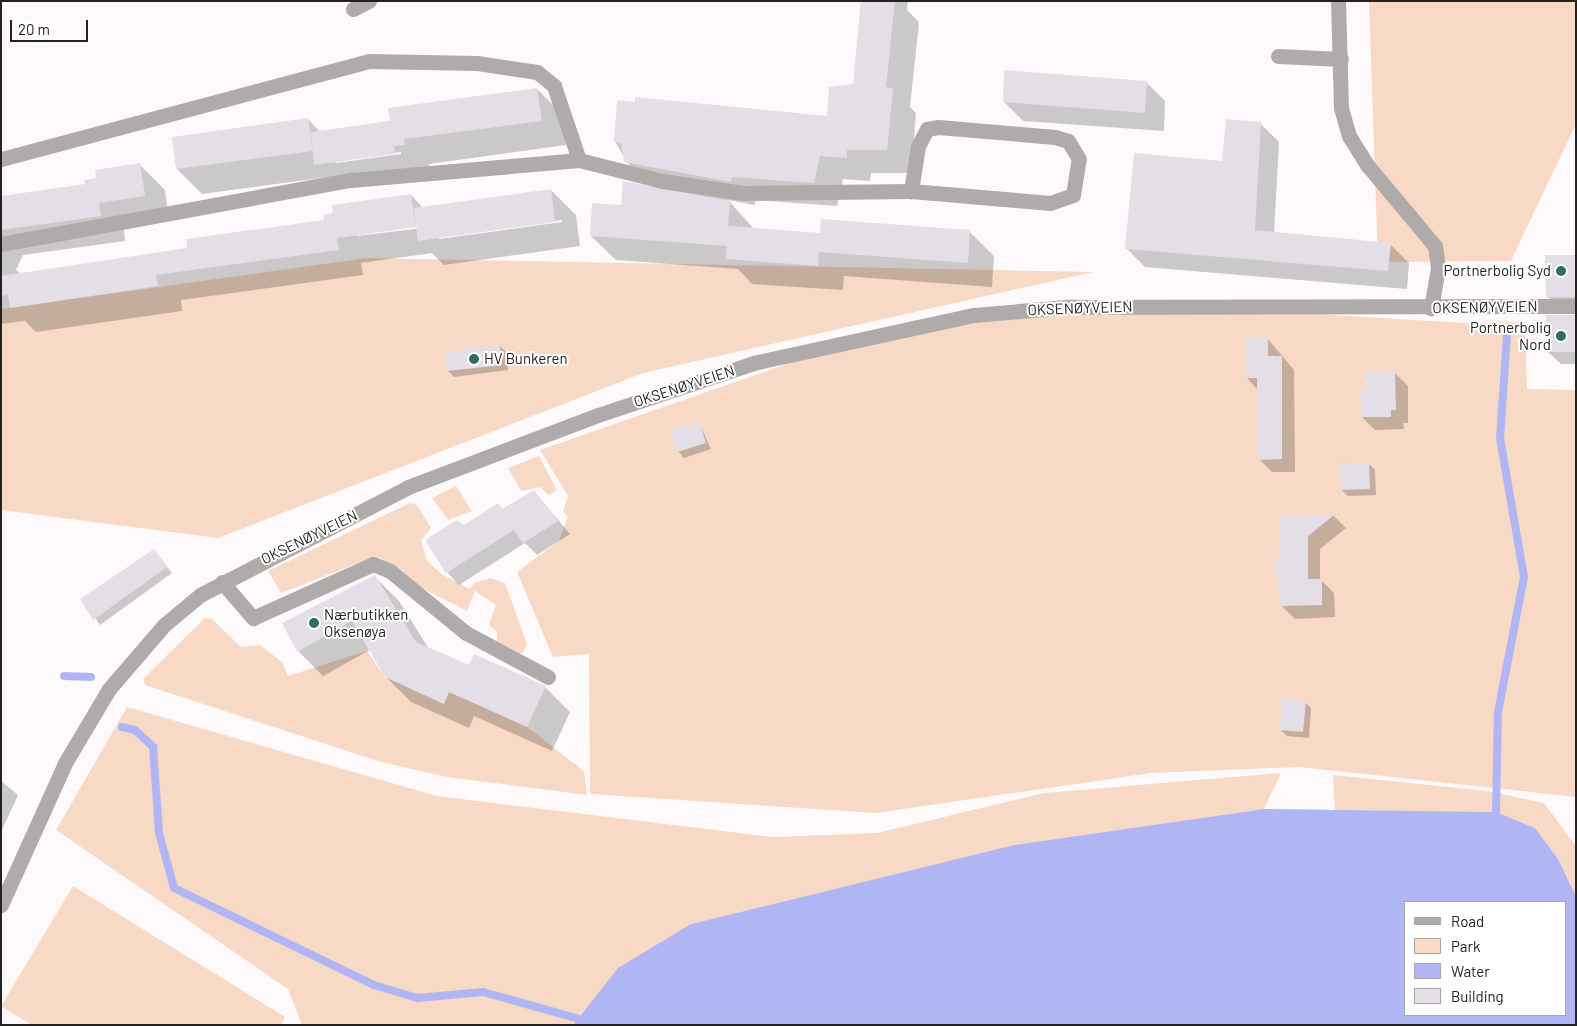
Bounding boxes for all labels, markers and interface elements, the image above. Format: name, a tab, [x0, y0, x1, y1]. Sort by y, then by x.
scale bar	[12, 10, 90, 42]
text: 20 m	[18, 20, 50, 38]
place label: Portnerbolig Syd	[1443, 262, 1551, 280]
marker: Portnerbolig Syd	[1555, 265, 1567, 277]
street label: OKSENØYVEIEN	[1027, 297, 1133, 319]
street label: OKSENØYVEIEN	[1432, 297, 1538, 317]
place label: Portnerbolig Nord	[1470, 318, 1551, 353]
marker: Portnerbolig Nord	[1555, 330, 1567, 342]
place label: HV Bunkeren	[484, 350, 568, 368]
marker: HV Bunkeren	[468, 353, 480, 365]
street label: OKSENØYVEIEN	[631, 361, 737, 411]
street label: OKSENØYVEIEN	[258, 506, 360, 568]
place label: Nærbutikken Oksenøya	[324, 605, 408, 640]
marker: Nærbutikken Oksenøya	[308, 617, 320, 629]
legend	[1404, 901, 1567, 1016]
text: Road	[1451, 912, 1484, 930]
text: Park	[1451, 937, 1480, 955]
text: Water	[1451, 962, 1490, 980]
text: Building	[1451, 987, 1504, 1005]

